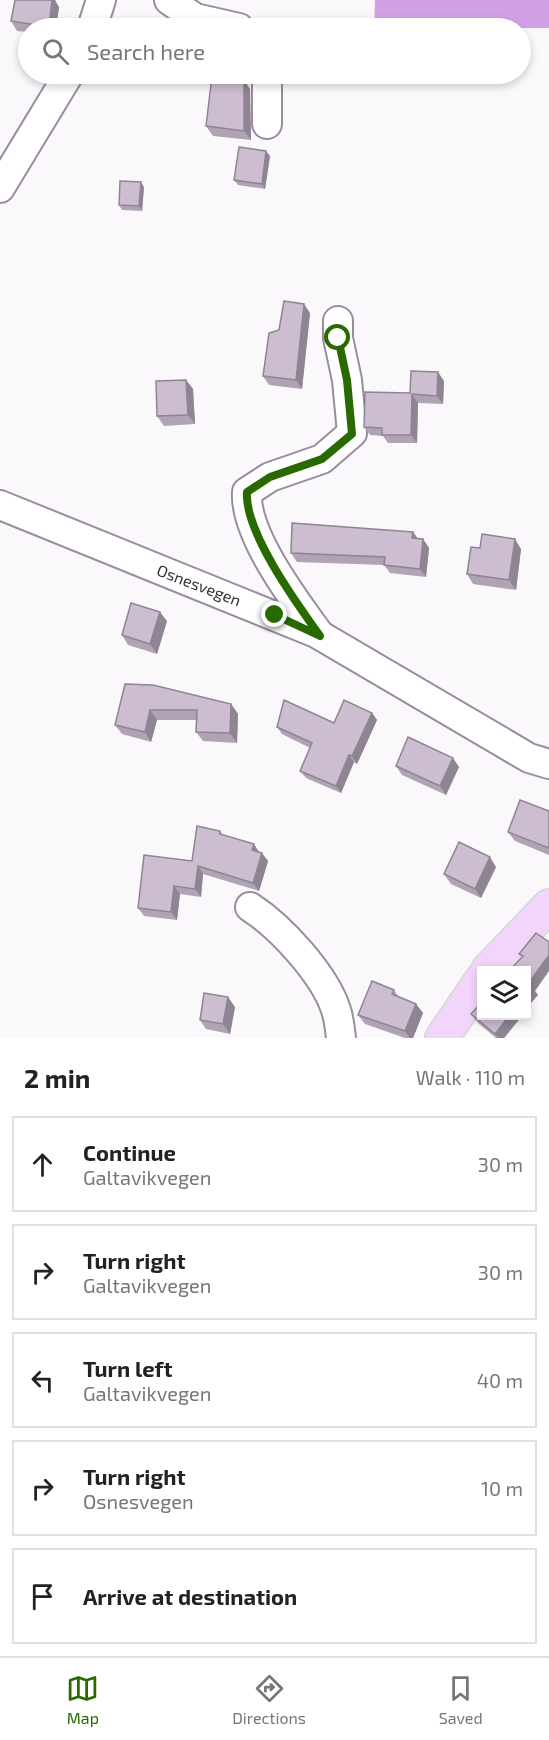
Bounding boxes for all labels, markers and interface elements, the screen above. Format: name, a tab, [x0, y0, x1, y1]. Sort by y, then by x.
search box	[18, 18, 531, 84]
icon: search	[39, 35, 72, 68]
text: Search here	[87, 38, 205, 64]
route start	[324, 324, 350, 350]
street label: Osnesvegen	[154, 560, 244, 609]
route end	[261, 601, 287, 627]
map controls	[477, 966, 531, 1020]
button: layers	[477, 966, 531, 1020]
text: 2 min	[24, 1062, 90, 1093]
text: Walk · 110 m	[416, 1065, 525, 1089]
text: Continue	[83, 1139, 176, 1165]
icon: ahead	[26, 1148, 59, 1181]
text: 30 m	[478, 1152, 523, 1176]
text: Galtavikvegen	[83, 1165, 211, 1189]
text: Turn right	[83, 1247, 185, 1273]
icon: right	[26, 1256, 59, 1289]
text: 30 m	[478, 1260, 523, 1284]
text: Galtavikvegen	[83, 1273, 211, 1297]
text: Turn left	[83, 1355, 172, 1381]
icon: left	[26, 1364, 59, 1397]
text: 40 m	[477, 1368, 523, 1392]
text: Galtavikvegen	[83, 1381, 211, 1405]
text: Turn right	[83, 1463, 185, 1489]
icon: right	[26, 1472, 59, 1505]
text: 10 m	[481, 1476, 523, 1500]
text: Osnesvegen	[83, 1489, 194, 1513]
icon: arrive	[26, 1580, 59, 1613]
text: Arrive at destination	[83, 1583, 297, 1609]
tab: Map	[66, 1672, 99, 1727]
tab: Directions	[232, 1672, 306, 1727]
tab: Saved	[439, 1672, 483, 1727]

